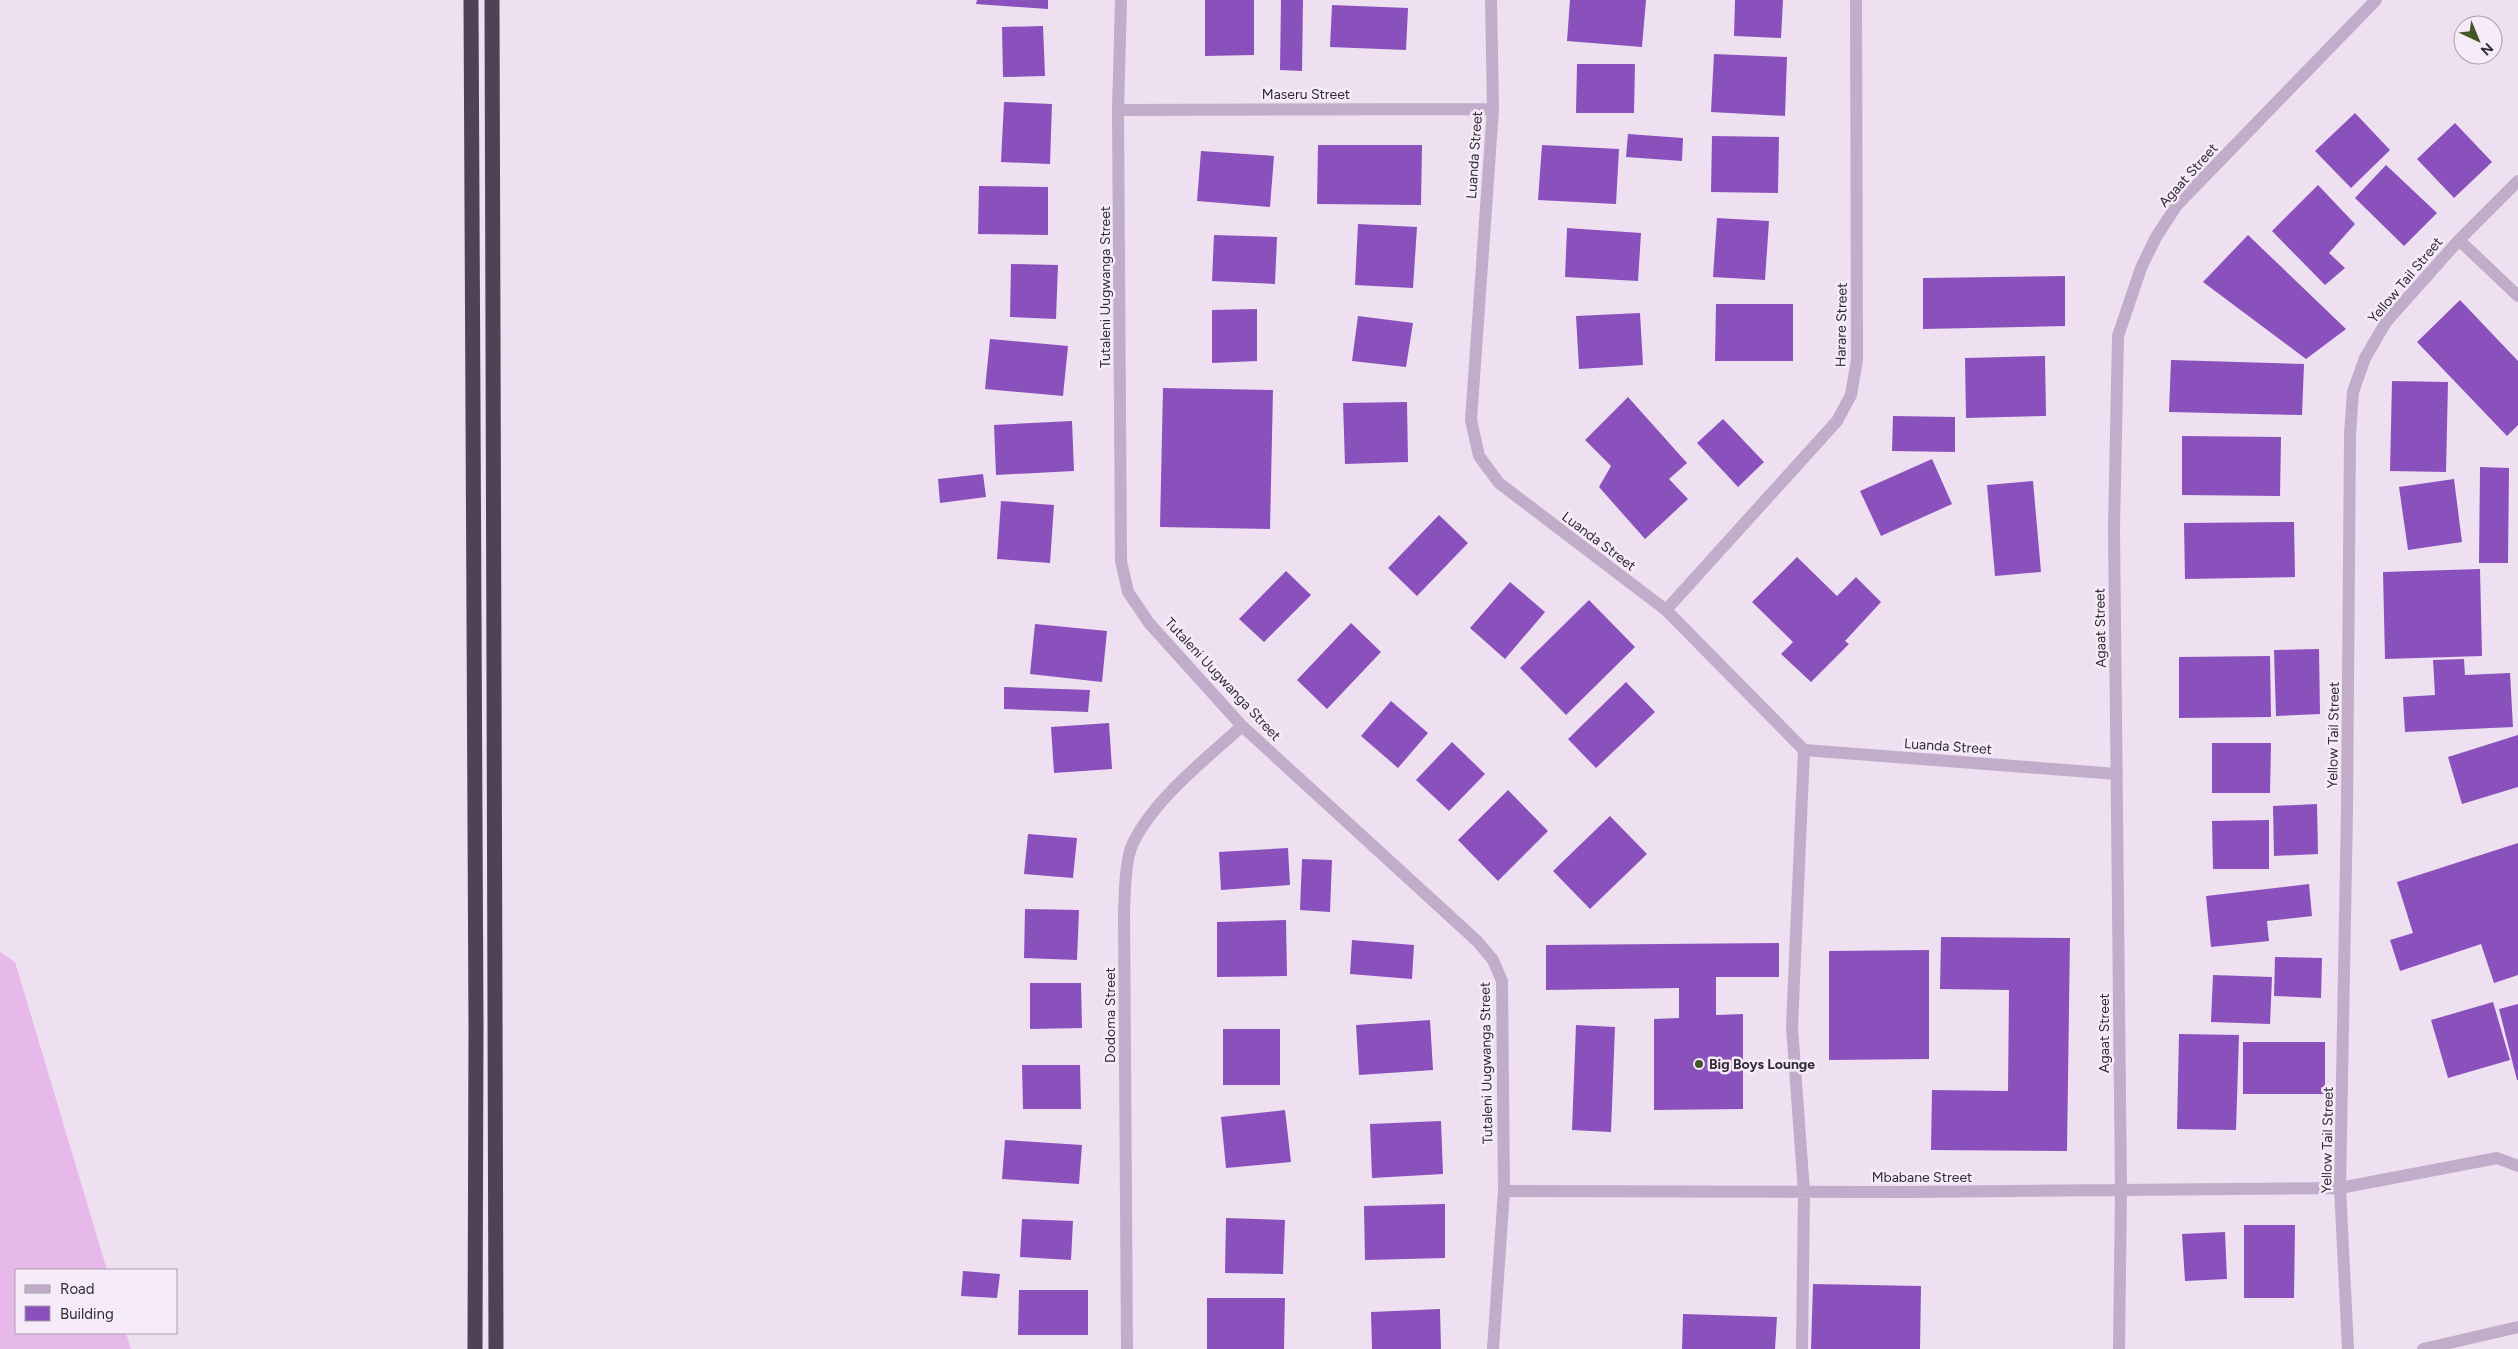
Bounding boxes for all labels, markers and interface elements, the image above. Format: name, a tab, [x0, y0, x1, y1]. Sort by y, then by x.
north arrow	[2453, 15, 2503, 65]
text: N	[2477, 39, 2496, 59]
street label: Maseru Street	[1262, 86, 1350, 103]
street label: Luanda Street	[1463, 111, 1486, 200]
street label: Agaat Street	[2155, 140, 2221, 211]
street label: Tutaleni Uugwanga Street	[1097, 206, 1114, 368]
street label: Yellow Tail Street	[2365, 234, 2446, 327]
street label: Harare Street	[1832, 283, 1851, 367]
street label: Luanda Street	[1558, 508, 1639, 575]
street label: Agaat Street	[2091, 588, 2110, 668]
street label: Tutaleni Uugwanga Street	[1161, 614, 1284, 744]
street label: Yellow Tail Street	[2324, 681, 2343, 789]
street label: Luanda Street	[1903, 735, 1992, 758]
street label: Dodoma Street	[1102, 967, 1119, 1063]
street label: Tutaleni Uugwanga Street	[1477, 982, 1496, 1144]
street label: Agaat Street	[2096, 993, 2113, 1073]
place label: Big Boys Lounge	[1709, 1056, 1815, 1073]
marker: Big Boys Lounge	[1693, 1058, 1705, 1070]
street label: Yellow Tail Street	[2318, 1086, 2337, 1194]
street label: Mbabane Street	[1872, 1169, 1972, 1186]
legend	[15, 1269, 178, 1334]
text: Road	[60, 1280, 95, 1298]
text: Building	[60, 1305, 114, 1323]

